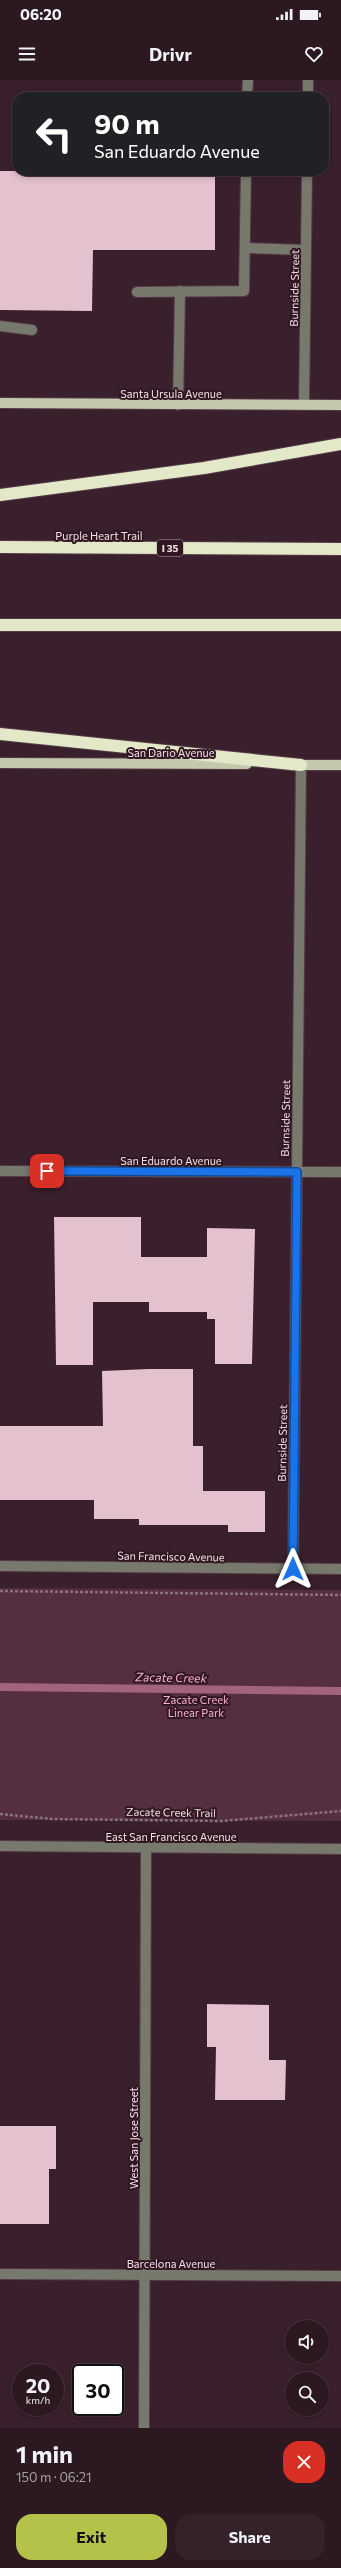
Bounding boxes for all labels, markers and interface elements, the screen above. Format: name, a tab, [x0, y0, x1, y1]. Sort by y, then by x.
text: 06:20	[20, 5, 62, 23]
icon: menu	[16, 43, 38, 65]
text: Drivr	[149, 43, 192, 65]
icon: heart	[303, 43, 325, 65]
text: 90 m	[94, 106, 160, 140]
icon: left	[28, 108, 80, 160]
text: San Eduardo Avenue	[94, 140, 260, 162]
street label: Burnside Street	[287, 249, 301, 327]
street label: Santa Ursula Avenue	[120, 387, 222, 400]
street label: Purple Heart Trail	[55, 529, 143, 542]
road number: I 35	[157, 540, 183, 556]
street label: San Dario Avenue	[127, 746, 215, 759]
street label: Burnside Street	[278, 1079, 292, 1157]
pin	[30, 1154, 64, 1188]
street label: San Eduardo Avenue	[120, 1154, 222, 1167]
icon: arrive	[36, 1160, 58, 1182]
street label: Burnside Street	[275, 1404, 289, 1482]
position arrow	[272, 1548, 314, 1590]
street label: San Francisco Avenue	[117, 1549, 225, 1563]
water label: Zacate Creek	[134, 1669, 208, 1685]
park label: Zacate Creek Linear Park	[163, 1693, 229, 1719]
street label: Zacate Creek Trail	[126, 1805, 216, 1819]
street label: East San Francisco Avenue	[105, 1830, 237, 1843]
street label: West San Jose Street	[127, 2086, 141, 2189]
street label: Barcelona Avenue	[127, 2257, 215, 2270]
map controls	[285, 2320, 329, 2416]
button: sound	[285, 2320, 329, 2364]
speed limit sign: 30	[72, 2364, 124, 2416]
button: search	[285, 2372, 329, 2416]
text: 20	[26, 2373, 50, 2397]
text: km/h	[26, 2394, 50, 2406]
text: 1 min	[16, 2439, 73, 2468]
button: close	[283, 2441, 325, 2483]
text: 150 m · 06:21	[16, 2469, 92, 2485]
button: Exit	[16, 2514, 167, 2560]
button: Share	[175, 2514, 325, 2560]

